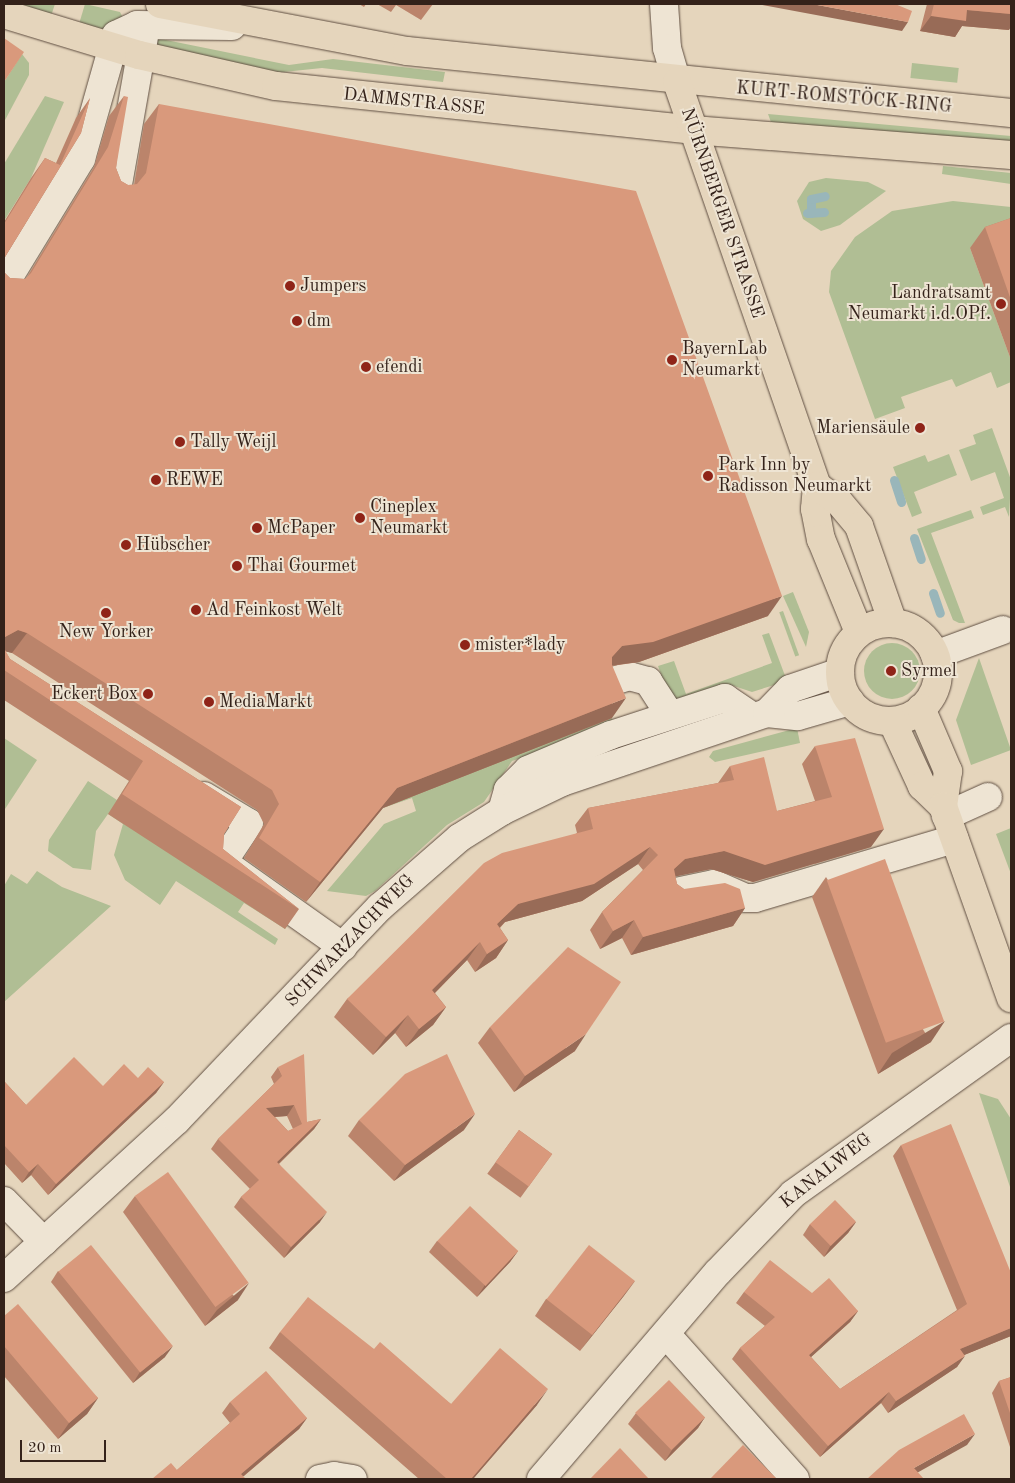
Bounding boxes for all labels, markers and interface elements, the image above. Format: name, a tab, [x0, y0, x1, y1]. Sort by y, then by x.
street label: KURT-ROMSTÖCK-RING	[735, 78, 953, 118]
street label: DAMMSTRASSE	[342, 84, 486, 120]
street label: NÜRNBERGER STRASSE	[676, 105, 768, 321]
place label: Jumpers	[300, 275, 366, 297]
marker: Jumpers	[284, 280, 296, 292]
place label: Landratsamt Neumarkt i.d.OPf.	[848, 283, 991, 326]
marker: Landratsamt Neumarkt i.d.OPf.	[995, 298, 1007, 310]
place label: dm	[307, 310, 331, 332]
marker: dm	[291, 315, 303, 327]
place label: BayernLab Neumarkt	[682, 339, 767, 382]
marker: BayernLab Neumarkt	[666, 354, 678, 366]
place label: efendi	[376, 356, 422, 378]
marker: efendi	[360, 361, 372, 373]
place label: Mariensäule	[816, 417, 910, 439]
marker: Mariensäule	[914, 422, 926, 434]
place label: Tally Weijl	[190, 431, 276, 453]
marker: Tally Weijl	[174, 436, 186, 448]
place label: Park Inn by Radisson Neumarkt	[718, 455, 871, 498]
place label: REWE	[166, 469, 223, 491]
marker: Park Inn by Radisson Neumarkt	[702, 470, 714, 482]
marker: REWE	[150, 474, 162, 486]
place label: Cineplex Neumarkt	[370, 497, 448, 540]
marker: Cineplex Neumarkt	[354, 512, 366, 524]
place label: McPaper	[267, 517, 335, 539]
marker: McPaper	[251, 522, 263, 534]
place label: Hübscher	[136, 534, 210, 556]
marker: Hübscher	[120, 539, 132, 551]
place label: Thai Gourmet	[247, 555, 356, 577]
marker: Thai Gourmet	[231, 560, 243, 572]
place label: Ad Feinkost Welt	[206, 599, 342, 621]
marker: Ad Feinkost Welt	[190, 604, 202, 616]
marker: New Yorker	[100, 607, 112, 619]
place label: New Yorker	[59, 621, 153, 643]
place label: mister*lady	[475, 634, 566, 656]
marker: mister*lady	[459, 639, 471, 651]
place label: Syrmel	[901, 660, 957, 682]
marker: Syrmel	[885, 665, 897, 677]
place label: Eckert Box	[51, 683, 138, 705]
marker: Eckert Box	[142, 688, 154, 700]
place label: MediaMarkt	[219, 691, 313, 713]
marker: MediaMarkt	[203, 696, 215, 708]
street label: SCHWARZACHWEG	[281, 870, 419, 1012]
street label: KANALWEG	[776, 1129, 876, 1213]
scale bar	[22, 1430, 109, 1462]
text: 20 m	[28, 1441, 62, 1456]

